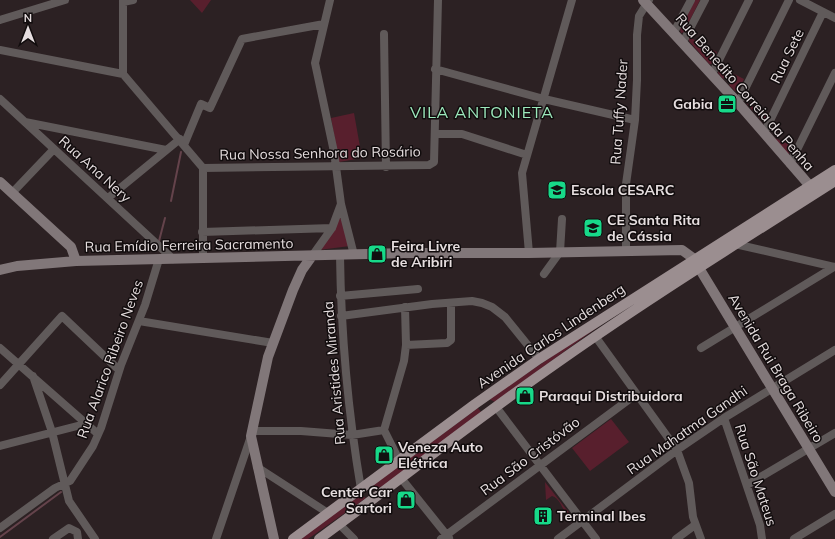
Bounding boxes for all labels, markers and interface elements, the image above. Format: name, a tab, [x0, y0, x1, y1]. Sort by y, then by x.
north arrow	[8, 8, 48, 48]
street label: Rua Benedito Correia da Penha	[672, 10, 818, 174]
text: N	[24, 11, 32, 25]
street label: Rua Sete	[766, 26, 808, 86]
street label: Rua Tuffy Nader	[606, 58, 632, 165]
office icon: Gabia	[716, 93, 738, 115]
place label: Gabia	[673, 95, 713, 113]
district label: VILA ANTONIETA	[410, 102, 554, 122]
street label: Rua Ana Nery	[55, 132, 135, 207]
street label: Rua Nossa Senhora do Rosário	[219, 142, 421, 164]
school or university icon: Escola CESARC	[546, 179, 568, 201]
place label: Escola CESARC	[571, 181, 674, 199]
place label: CE Santa Rita de Cássia	[607, 211, 700, 245]
school or university icon: CE Santa Rita de Cássia	[582, 217, 604, 239]
street label: Rua Emídio Ferreira Sacramento	[84, 234, 294, 256]
place label: Feira Livre de Aribiri	[391, 237, 461, 271]
shop icon: Feira Livre de Aribiri	[366, 243, 388, 265]
street label: Rua Alarico Ribeiro Neves	[73, 277, 147, 441]
street label: Avenida Carlos Lindenberg	[474, 280, 628, 392]
street label: Avenida Rui Braga Ribeiro	[724, 290, 828, 446]
street label: Rua Aristides Miranda	[319, 300, 349, 446]
street label: Rua Mahatma Gandhi	[623, 382, 751, 478]
shop icon: Paraqui Distribuidora	[514, 385, 536, 407]
place label: Paraqui Distribuidora	[539, 387, 683, 405]
street label: Rua São Cristóvão	[477, 413, 583, 499]
street label: Rua São Mateus	[731, 422, 781, 528]
place label: Veneza Auto Elétrica	[397, 438, 483, 472]
shop icon: Veneza Auto Elétrica	[373, 444, 395, 466]
place label: Center Car Sartori	[321, 483, 392, 517]
shop icon: Center Car Sartori	[395, 489, 417, 511]
building icon: Terminal Ibes	[532, 505, 554, 527]
place label: Terminal Ibes	[557, 507, 646, 525]

